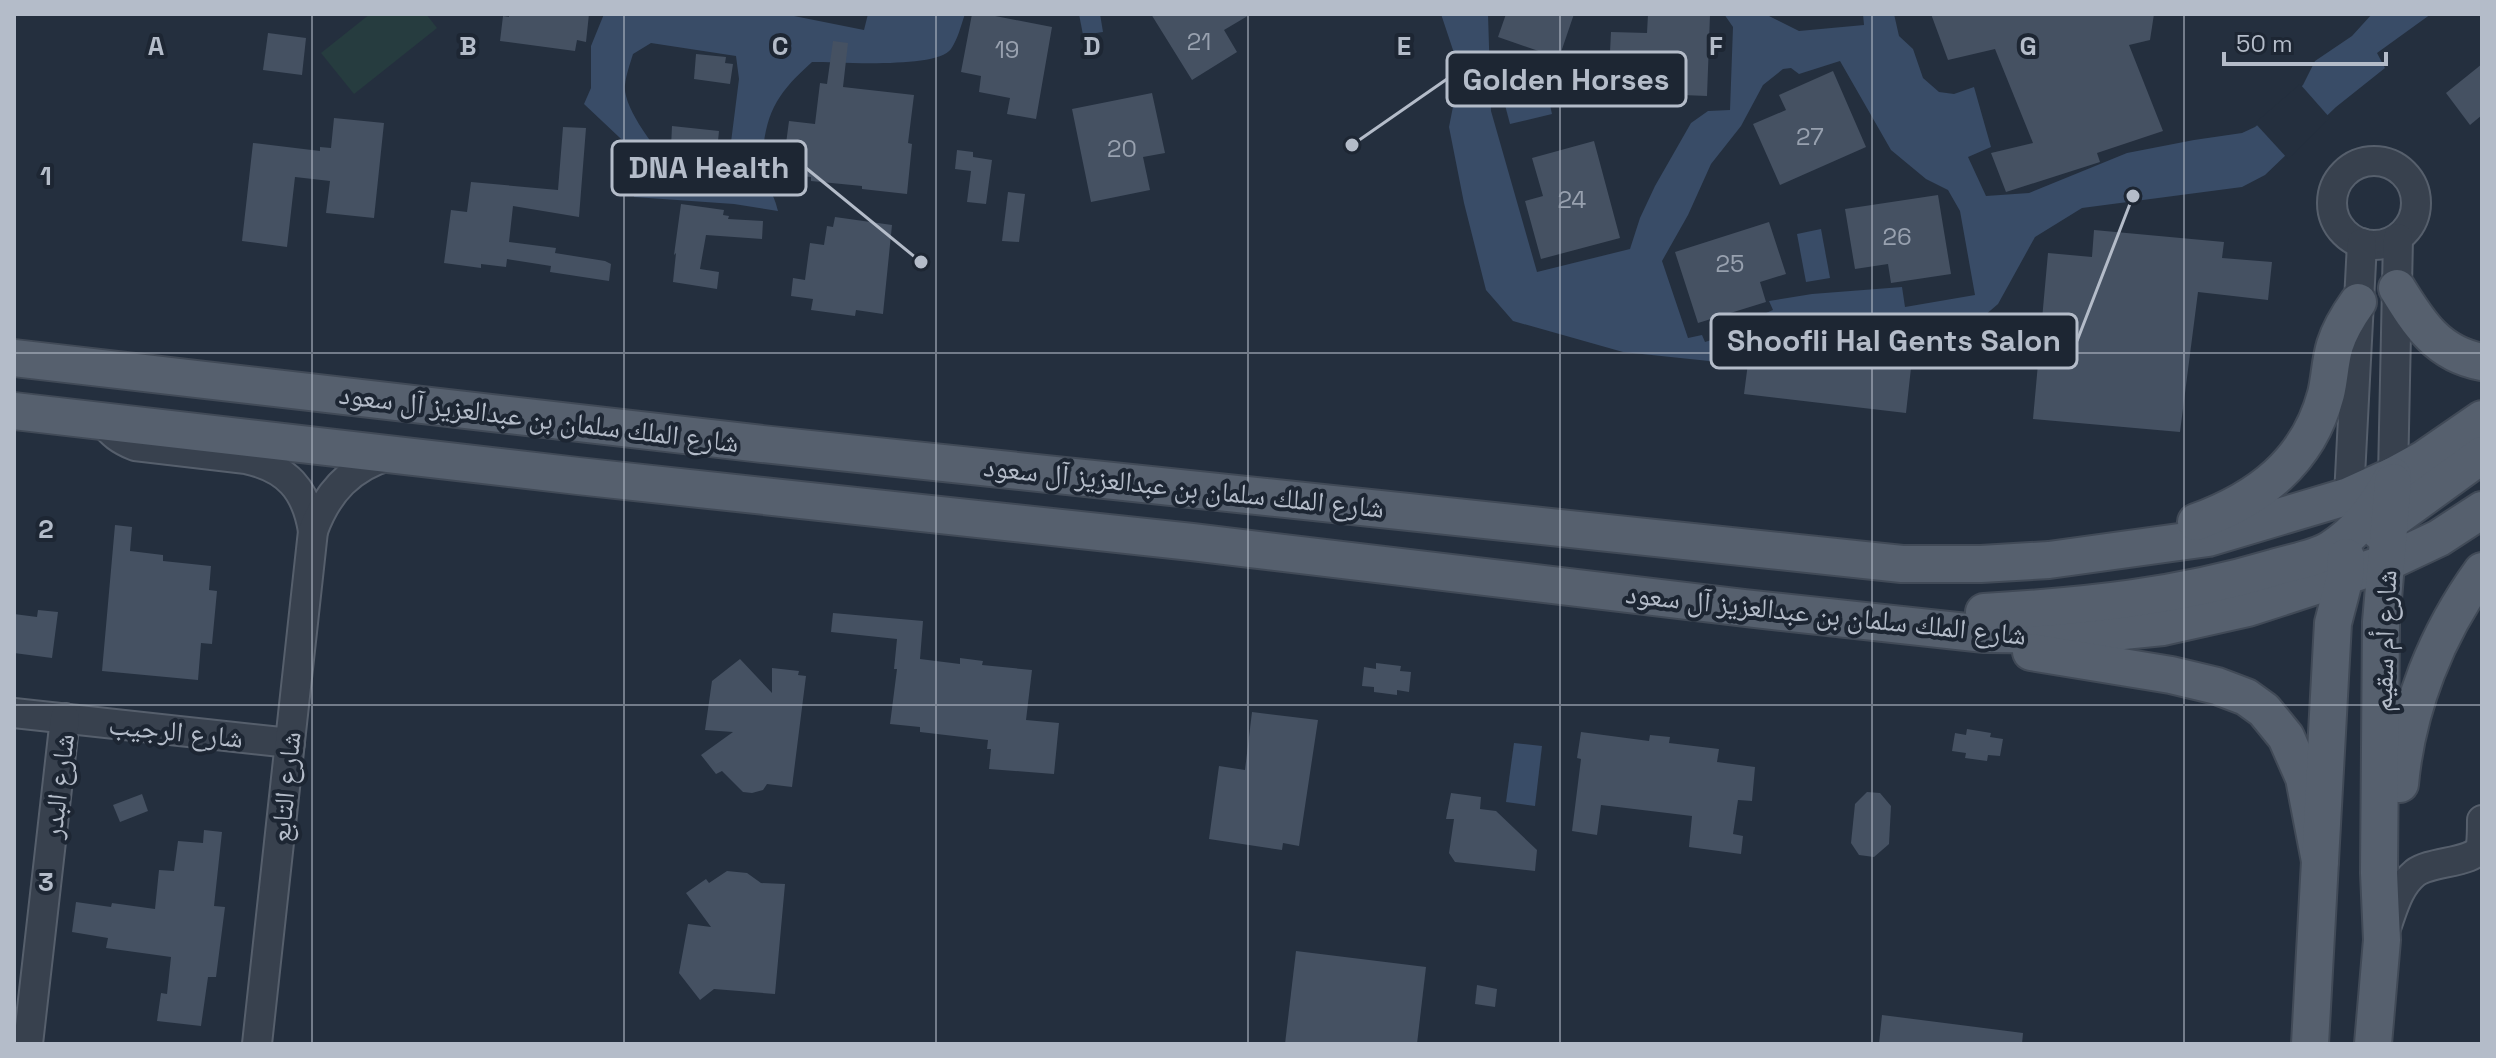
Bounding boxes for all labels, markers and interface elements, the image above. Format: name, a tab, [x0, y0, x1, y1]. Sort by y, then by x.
scale bar	[2224, 16, 2386, 66]
house number: 21	[1187, 26, 1211, 57]
text: 50 m	[2236, 28, 2293, 59]
text: A	[148, 29, 165, 63]
text: B	[459, 29, 477, 63]
text: C	[772, 29, 788, 63]
text: D	[1083, 29, 1101, 63]
text: E	[1397, 29, 1411, 63]
text: F	[1709, 29, 1723, 63]
text: G	[2019, 29, 2037, 63]
house number: 19	[995, 34, 1019, 65]
callout: Golden Horses	[1447, 52, 1686, 106]
text: Golden Horses	[1462, 60, 1670, 99]
house number: 27	[1796, 121, 1824, 152]
house number: 20	[1107, 133, 1137, 164]
callout: DNA Health	[612, 141, 806, 195]
text: DNA Health	[629, 148, 789, 187]
text: 1	[40, 159, 52, 193]
house number: 24	[1558, 184, 1586, 215]
house number: 26	[1882, 221, 1912, 252]
house number: 25	[1716, 248, 1744, 279]
callout: Shoofli Hal Gents Salon	[1711, 314, 2077, 368]
text: Shoofli Hal Gents Salon	[1727, 321, 2061, 360]
street label: شارع الملك سلمان بن عبدالعزيز آل سعود	[337, 376, 741, 460]
street label: شارع الملك سلمان بن عبدالعزيز آل سعود	[982, 448, 1386, 526]
text: 2	[38, 512, 54, 546]
street label: شارع أم سقيم	[2364, 569, 2405, 713]
street label: شارع الملك سلمان بن عبدالعزيز آل سعود	[1624, 575, 2028, 653]
street label: شارع الرجيب	[107, 706, 245, 756]
street label: شارع التابع	[261, 730, 309, 844]
street label: شارع البدر	[34, 732, 82, 841]
text: 3	[38, 865, 54, 899]

